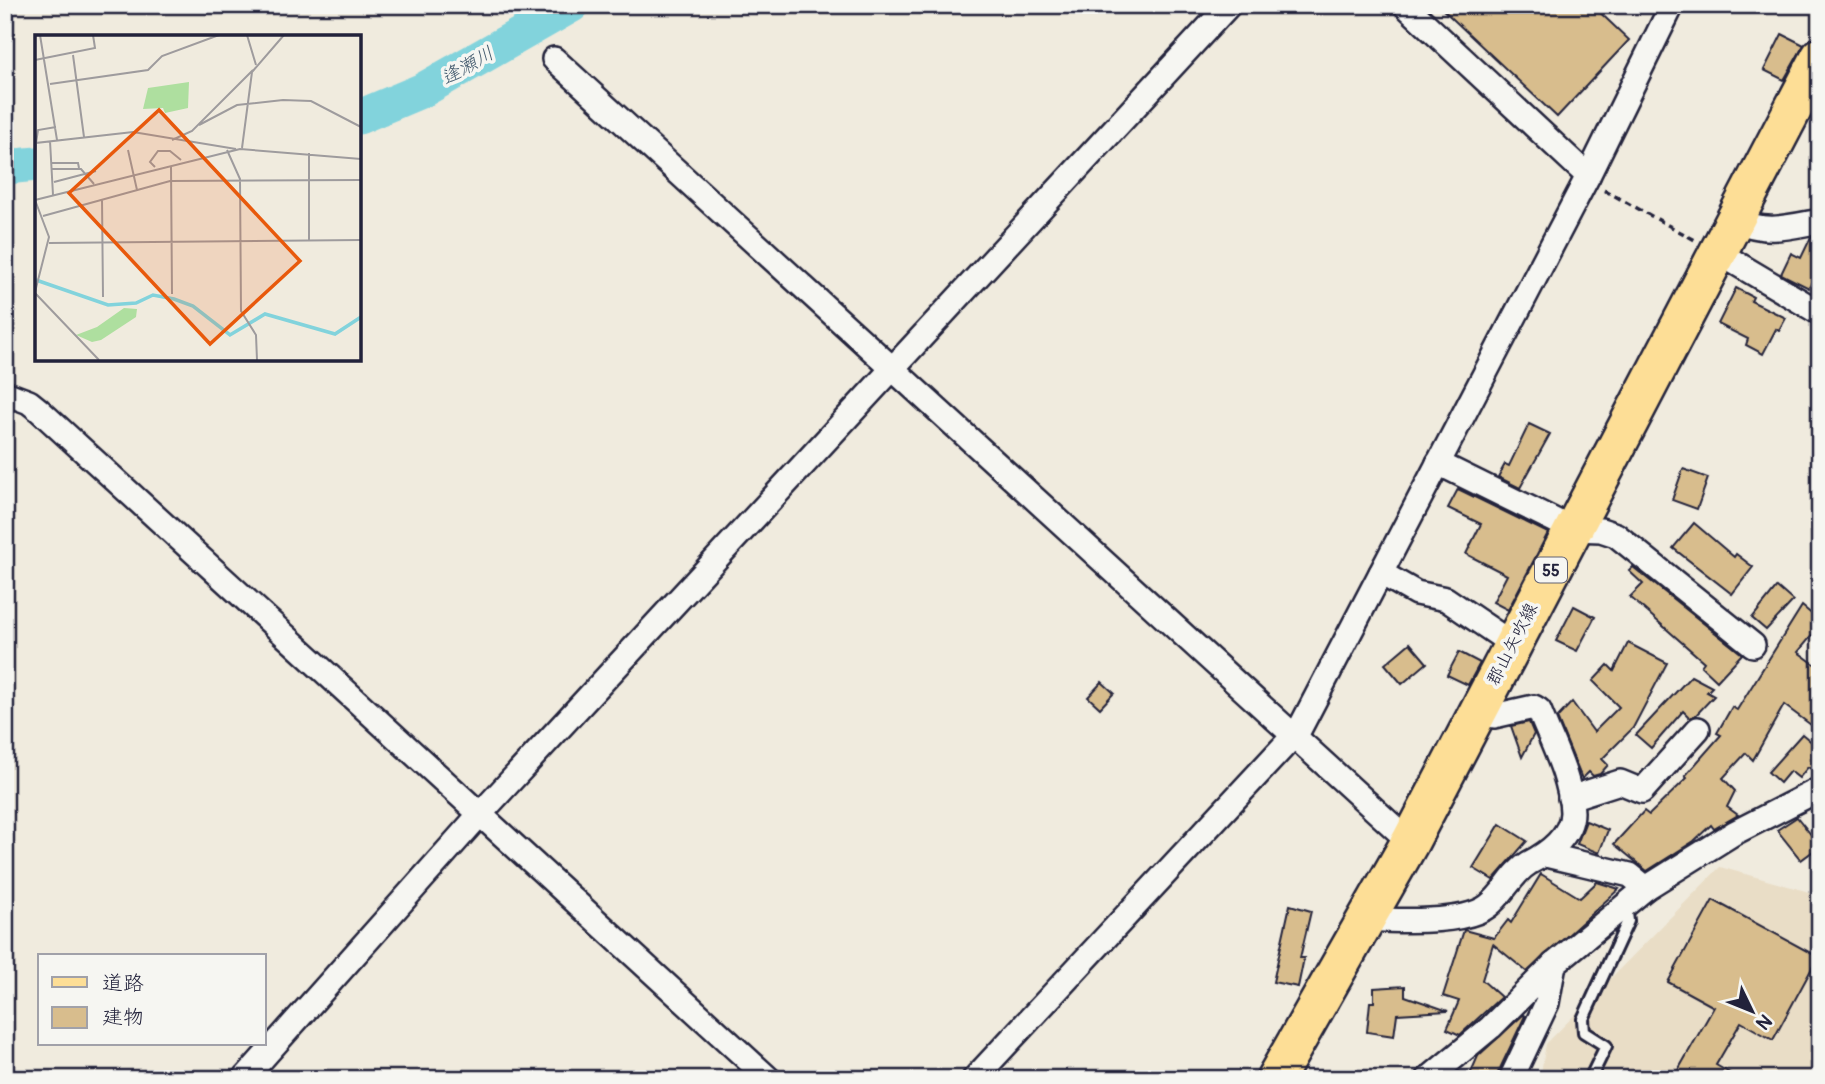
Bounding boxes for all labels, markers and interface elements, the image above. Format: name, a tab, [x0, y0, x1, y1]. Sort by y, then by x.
inset map	[35, 35, 360, 360]
water label: 逢瀬川	[437, 41, 498, 91]
road number: 55	[1535, 558, 1567, 582]
street label: 郡山矢吹線	[1482, 599, 1543, 690]
legend	[38, 954, 266, 1046]
text: 道路	[102, 970, 144, 997]
north arrow	[1716, 976, 1786, 1046]
text: 建物	[102, 1004, 144, 1031]
text: N	[1750, 1009, 1777, 1035]

